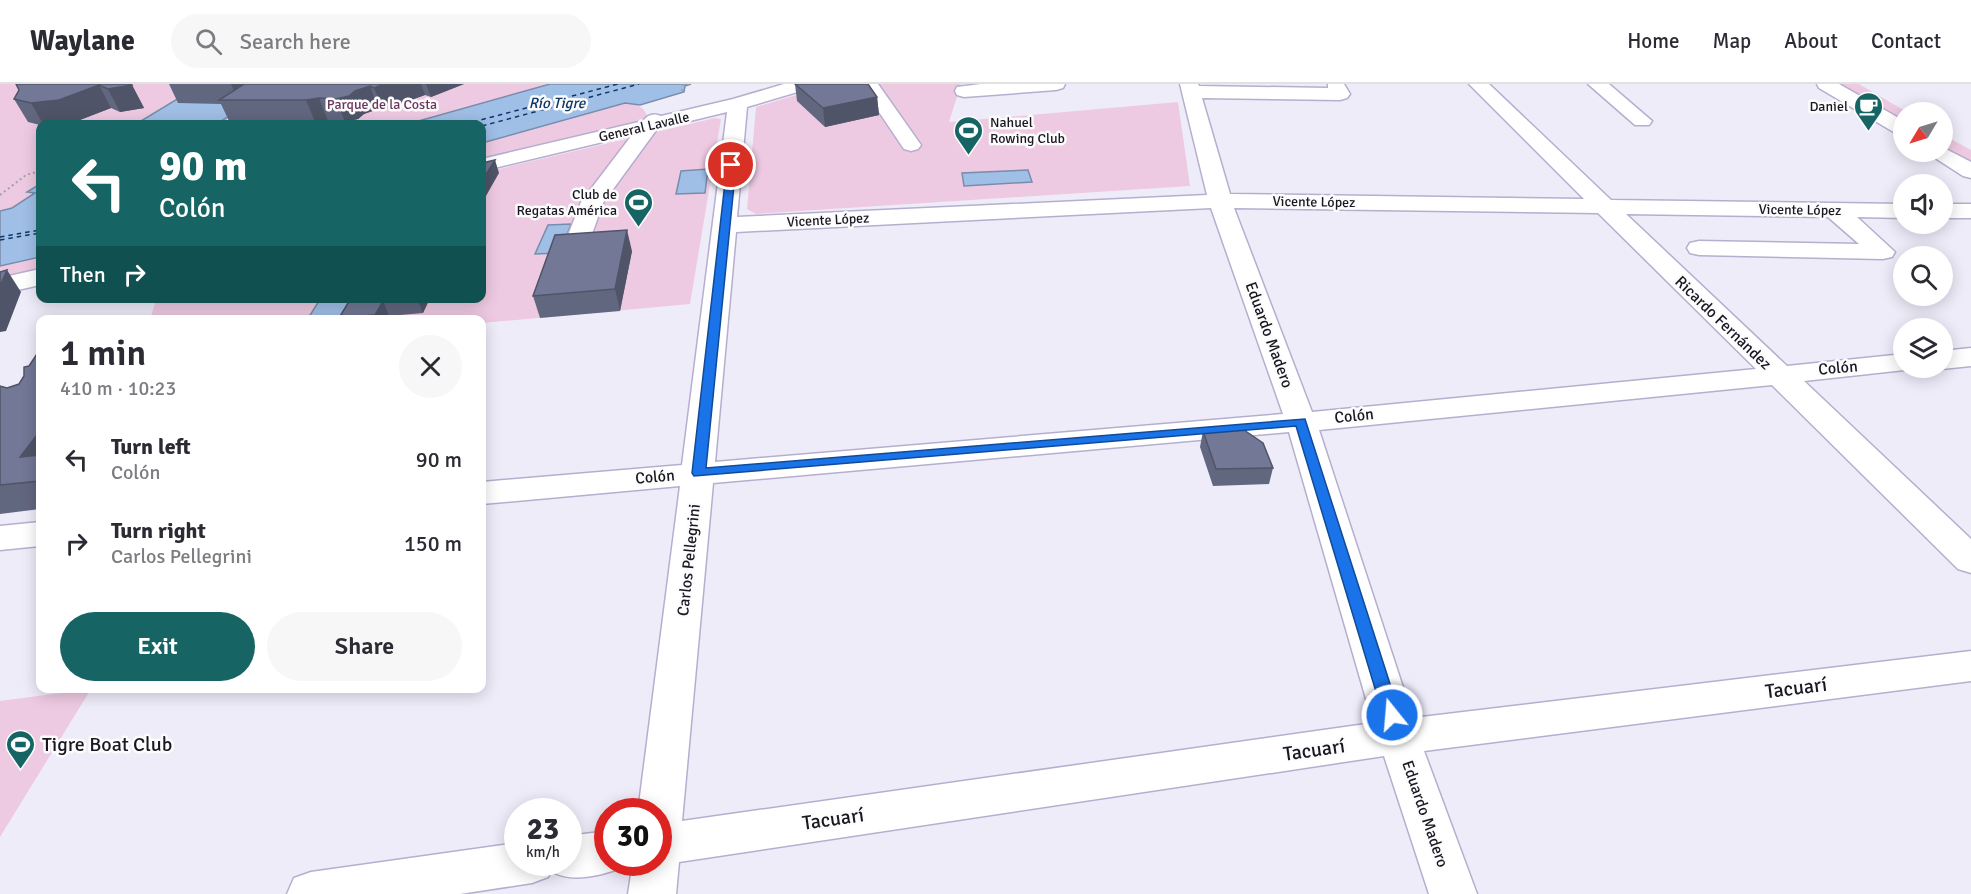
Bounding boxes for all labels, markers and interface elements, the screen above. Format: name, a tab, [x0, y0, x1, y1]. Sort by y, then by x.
search box	[171, 14, 591, 68]
text: Waylane	[30, 24, 135, 58]
icon: search	[192, 25, 225, 58]
text: Search here	[240, 28, 351, 55]
text: Home	[1627, 28, 1680, 54]
text: Map	[1713, 28, 1751, 54]
text: About	[1784, 28, 1838, 54]
text: Contact	[1871, 28, 1941, 54]
cafe icon: Daniel	[1853, 90, 1885, 132]
water label: Río Tigre	[529, 94, 587, 112]
park label: Parque de la Costa	[327, 96, 437, 113]
place label: Daniel	[1809, 98, 1848, 115]
north arrow	[1893, 102, 1953, 162]
map controls	[1893, 102, 1953, 378]
street label: General Lavalle	[597, 108, 691, 146]
sports icon: Nahuel Rowing Club	[953, 114, 985, 156]
place label: Nahuel Rowing Club	[990, 114, 1065, 147]
pin	[705, 139, 756, 190]
text: 90 m	[159, 141, 248, 192]
icon: left	[60, 144, 138, 222]
icon: arrive	[714, 148, 747, 181]
button: sound	[1893, 174, 1953, 234]
place label: Club de Regatas América	[517, 186, 617, 219]
sports icon: Club de Regatas América	[622, 186, 654, 228]
text: Colón	[159, 192, 226, 225]
street label: Vicente López	[1272, 193, 1356, 211]
street label: Vicente López	[1758, 201, 1842, 219]
street label: Vicente López	[786, 209, 870, 231]
button: search	[1893, 246, 1953, 306]
icon: right	[118, 258, 151, 291]
text: Then	[60, 261, 106, 288]
street label: Ricardo Fernández	[1670, 272, 1776, 374]
street label: Eduardo Madero	[1241, 279, 1297, 391]
button: layers	[1893, 318, 1953, 378]
text: 1 min	[60, 331, 146, 376]
button: close	[399, 335, 462, 398]
street label: Colón	[1817, 356, 1859, 380]
text: 410 m · 10:23	[60, 376, 176, 401]
street label: Colón	[1333, 404, 1375, 428]
text: Turn left	[111, 433, 191, 460]
icon: left	[60, 443, 93, 476]
text: 90 m	[416, 446, 462, 473]
text: Colón	[111, 460, 160, 485]
street label: Colón	[634, 465, 676, 489]
street label: Carlos Pellegrini	[673, 503, 705, 617]
text: Turn right	[111, 517, 206, 544]
icon: right	[60, 527, 93, 560]
text: 150 m	[404, 530, 462, 557]
text: Carlos Pellegrini	[111, 544, 252, 569]
button: Exit	[60, 612, 255, 681]
button: Share	[267, 612, 462, 681]
street label: Tacuarí	[1764, 672, 1829, 704]
position arrow	[1360, 683, 1424, 747]
sports icon: Tigre Boat Club	[5, 728, 37, 770]
place label: Tigre Boat Club	[42, 732, 172, 757]
street label: Tacuarí	[1282, 733, 1347, 767]
street label: Eduardo Madero	[1397, 758, 1453, 870]
speed limit sign: 30	[594, 798, 672, 876]
street label: Tacuarí	[801, 802, 866, 836]
text: 23	[527, 811, 559, 848]
text: km/h	[526, 843, 560, 861]

